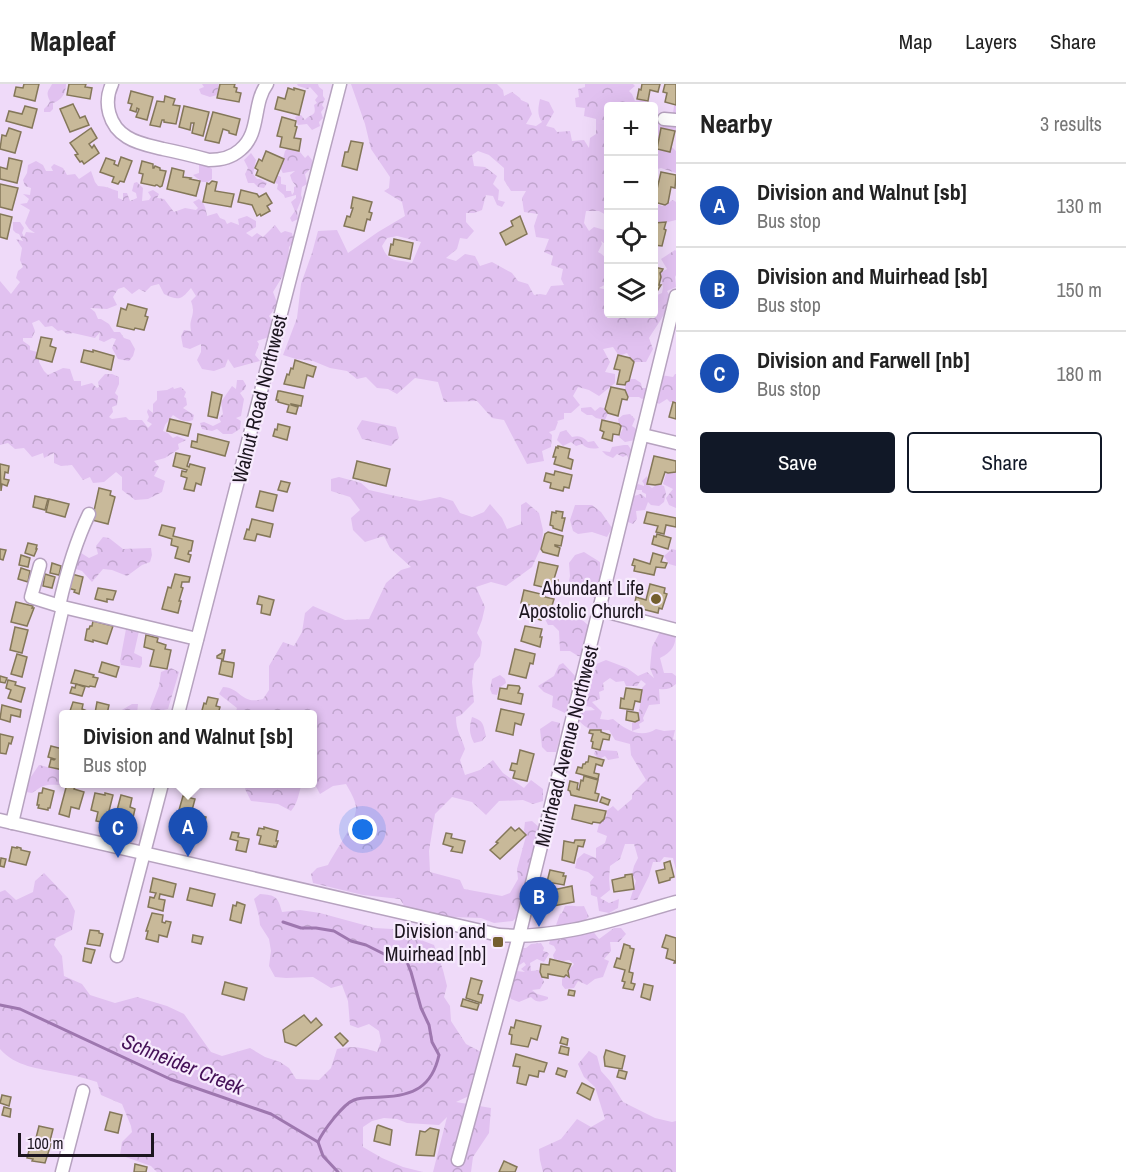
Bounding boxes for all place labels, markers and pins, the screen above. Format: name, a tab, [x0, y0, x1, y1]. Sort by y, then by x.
place label: Abundant Life Apostolic Church	[518, 574, 644, 624]
marker: Abundant Life Apostolic Church	[649, 592, 663, 606]
pin: C	[98, 808, 138, 858]
pin: A	[168, 808, 207, 857]
pin: B	[520, 878, 558, 927]
place label: Division and Muirhead [nb]	[385, 917, 486, 967]
marker: Division and Muirhead [nb]	[491, 935, 505, 949]

